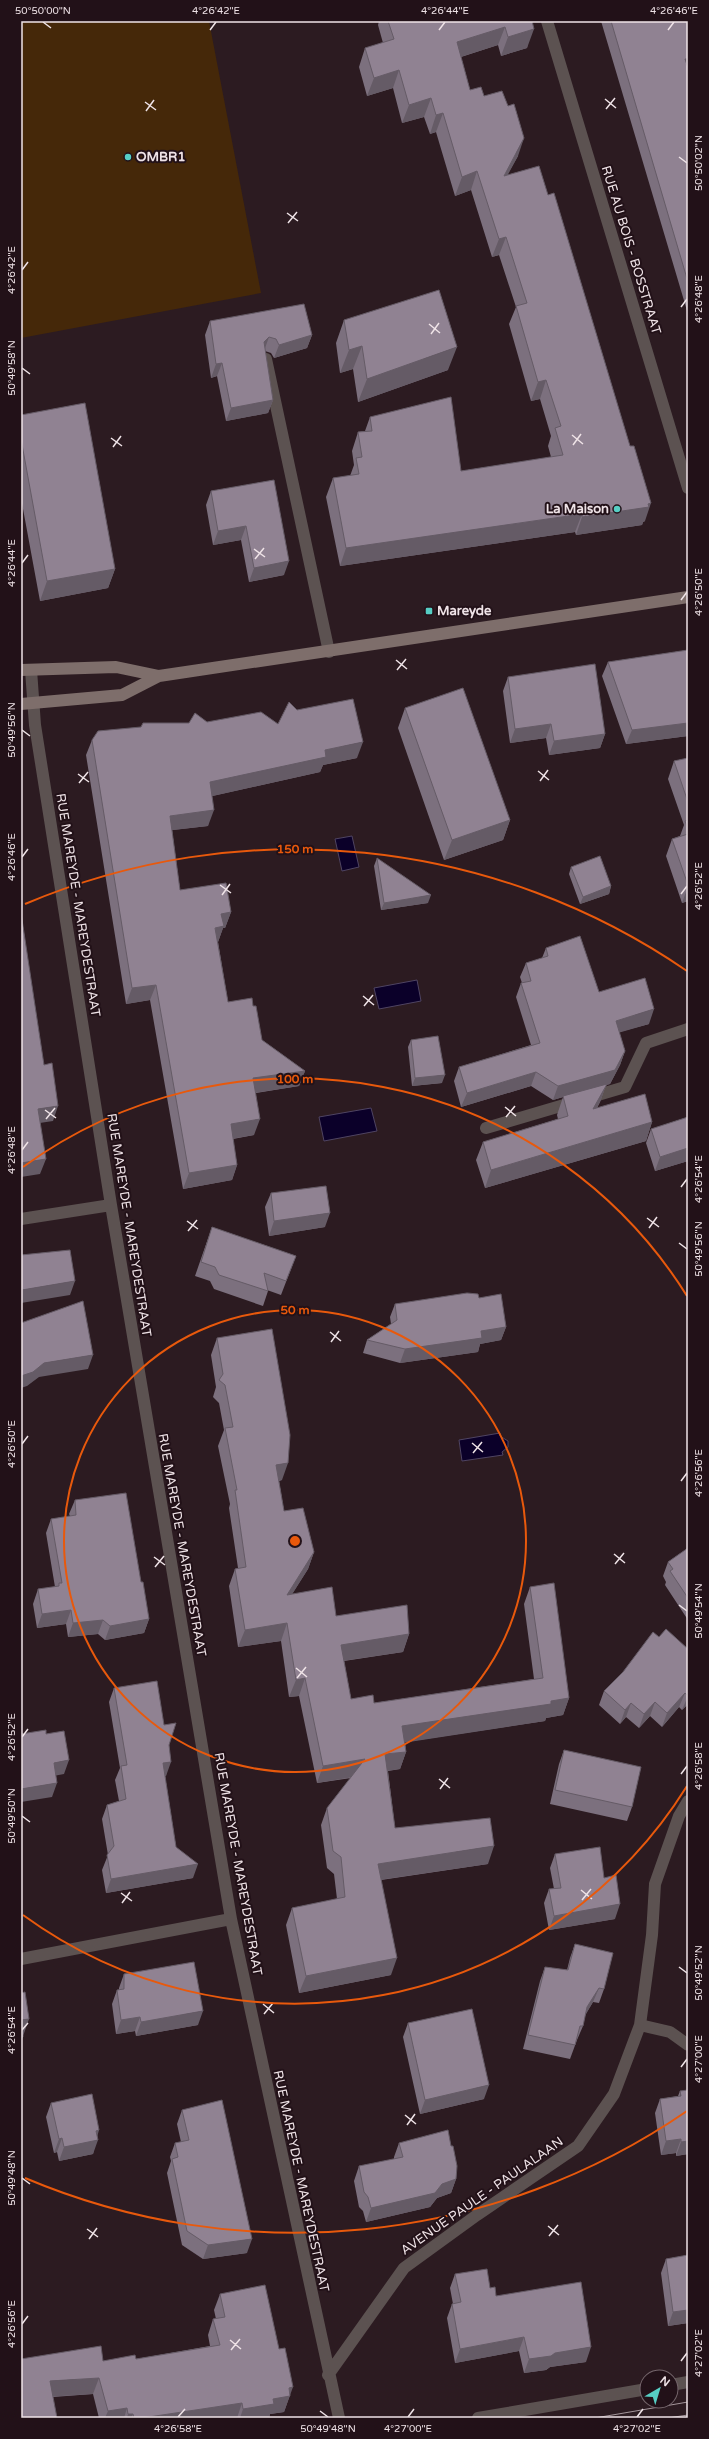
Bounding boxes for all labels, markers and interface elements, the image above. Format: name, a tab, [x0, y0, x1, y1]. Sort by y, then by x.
text: 50°50'00"N	[15, 5, 71, 17]
text: 4°26'42"E	[192, 5, 240, 17]
text: 4°26'44"E	[421, 5, 469, 17]
text: 4°26'46"E	[650, 5, 698, 17]
text: 50°50'02"N	[693, 135, 705, 191]
place label: OMBR1	[136, 149, 186, 165]
marker: OMBR1	[123, 152, 133, 162]
street label: RUE AU BOIS - BOSSTRAAT	[598, 164, 664, 336]
text: 4°26'42"E	[6, 246, 18, 294]
text: 4°26'48"E	[693, 275, 705, 323]
text: 50°49'58"N	[6, 340, 18, 396]
place label: La Maison	[546, 501, 609, 517]
marker: La Maison	[612, 504, 622, 514]
text: 4°26'44"E	[6, 539, 18, 587]
text: 4°26'50"E	[693, 568, 705, 616]
place label: Mareyde	[437, 603, 492, 619]
marker: Mareyde	[424, 606, 434, 616]
text: 50°49'56"N	[6, 702, 18, 758]
street label: RUE MAREYDE - MAREYDESTRAAT	[52, 792, 104, 1018]
text: 4°26'46"E	[6, 833, 18, 881]
text: 150 m	[277, 842, 313, 856]
text: 4°26'52"E	[693, 862, 705, 910]
text: 100 m	[277, 1072, 313, 1086]
street label: RUE MAREYDE - MAREYDESTRAAT	[103, 1112, 155, 1338]
text: 4°26'48"E	[6, 1126, 18, 1174]
text: 4°26'54"E	[693, 1155, 705, 1203]
text: 50°49'56"N	[693, 1221, 705, 1277]
text: 50 m	[280, 1303, 310, 1317]
text: 4°26'50"E	[6, 1420, 18, 1468]
street label: RUE MAREYDE - MAREYDESTRAAT	[154, 1432, 210, 1658]
text: 4°26'56"E	[693, 1449, 705, 1497]
centre of rings	[288, 1534, 302, 1548]
text: 50°49'54"N	[693, 1583, 705, 1639]
text: 4°26'52"E	[6, 1713, 18, 1761]
text: 4°26'58"E	[693, 1742, 705, 1790]
street label: RUE MAREYDE - MAREYDESTRAAT	[210, 1751, 266, 1977]
text: 50°49'50"N	[6, 1788, 18, 1844]
text: 50°49'52"N	[693, 1945, 705, 2001]
text: 4°26'54"E	[6, 2006, 18, 2054]
text: 4°27'00"E	[693, 2035, 705, 2083]
street label: RUE MAREYDE - MAREYDESTRAAT	[270, 2069, 332, 2293]
street label: AVENUE PAULE - PAULALAAN	[398, 2134, 566, 2258]
text: 50°49'48"N	[6, 2150, 18, 2206]
text: 4°26'56"E	[6, 2300, 18, 2348]
text: 4°27'02"E	[693, 2329, 705, 2377]
north arrow	[639, 2369, 679, 2409]
text: N	[657, 2374, 672, 2389]
text: 4°26'58"E	[154, 2423, 202, 2435]
text: 50°49'48"N	[300, 2423, 356, 2435]
text: 4°27'00"E	[384, 2423, 432, 2435]
text: 4°27'02"E	[613, 2423, 661, 2435]

